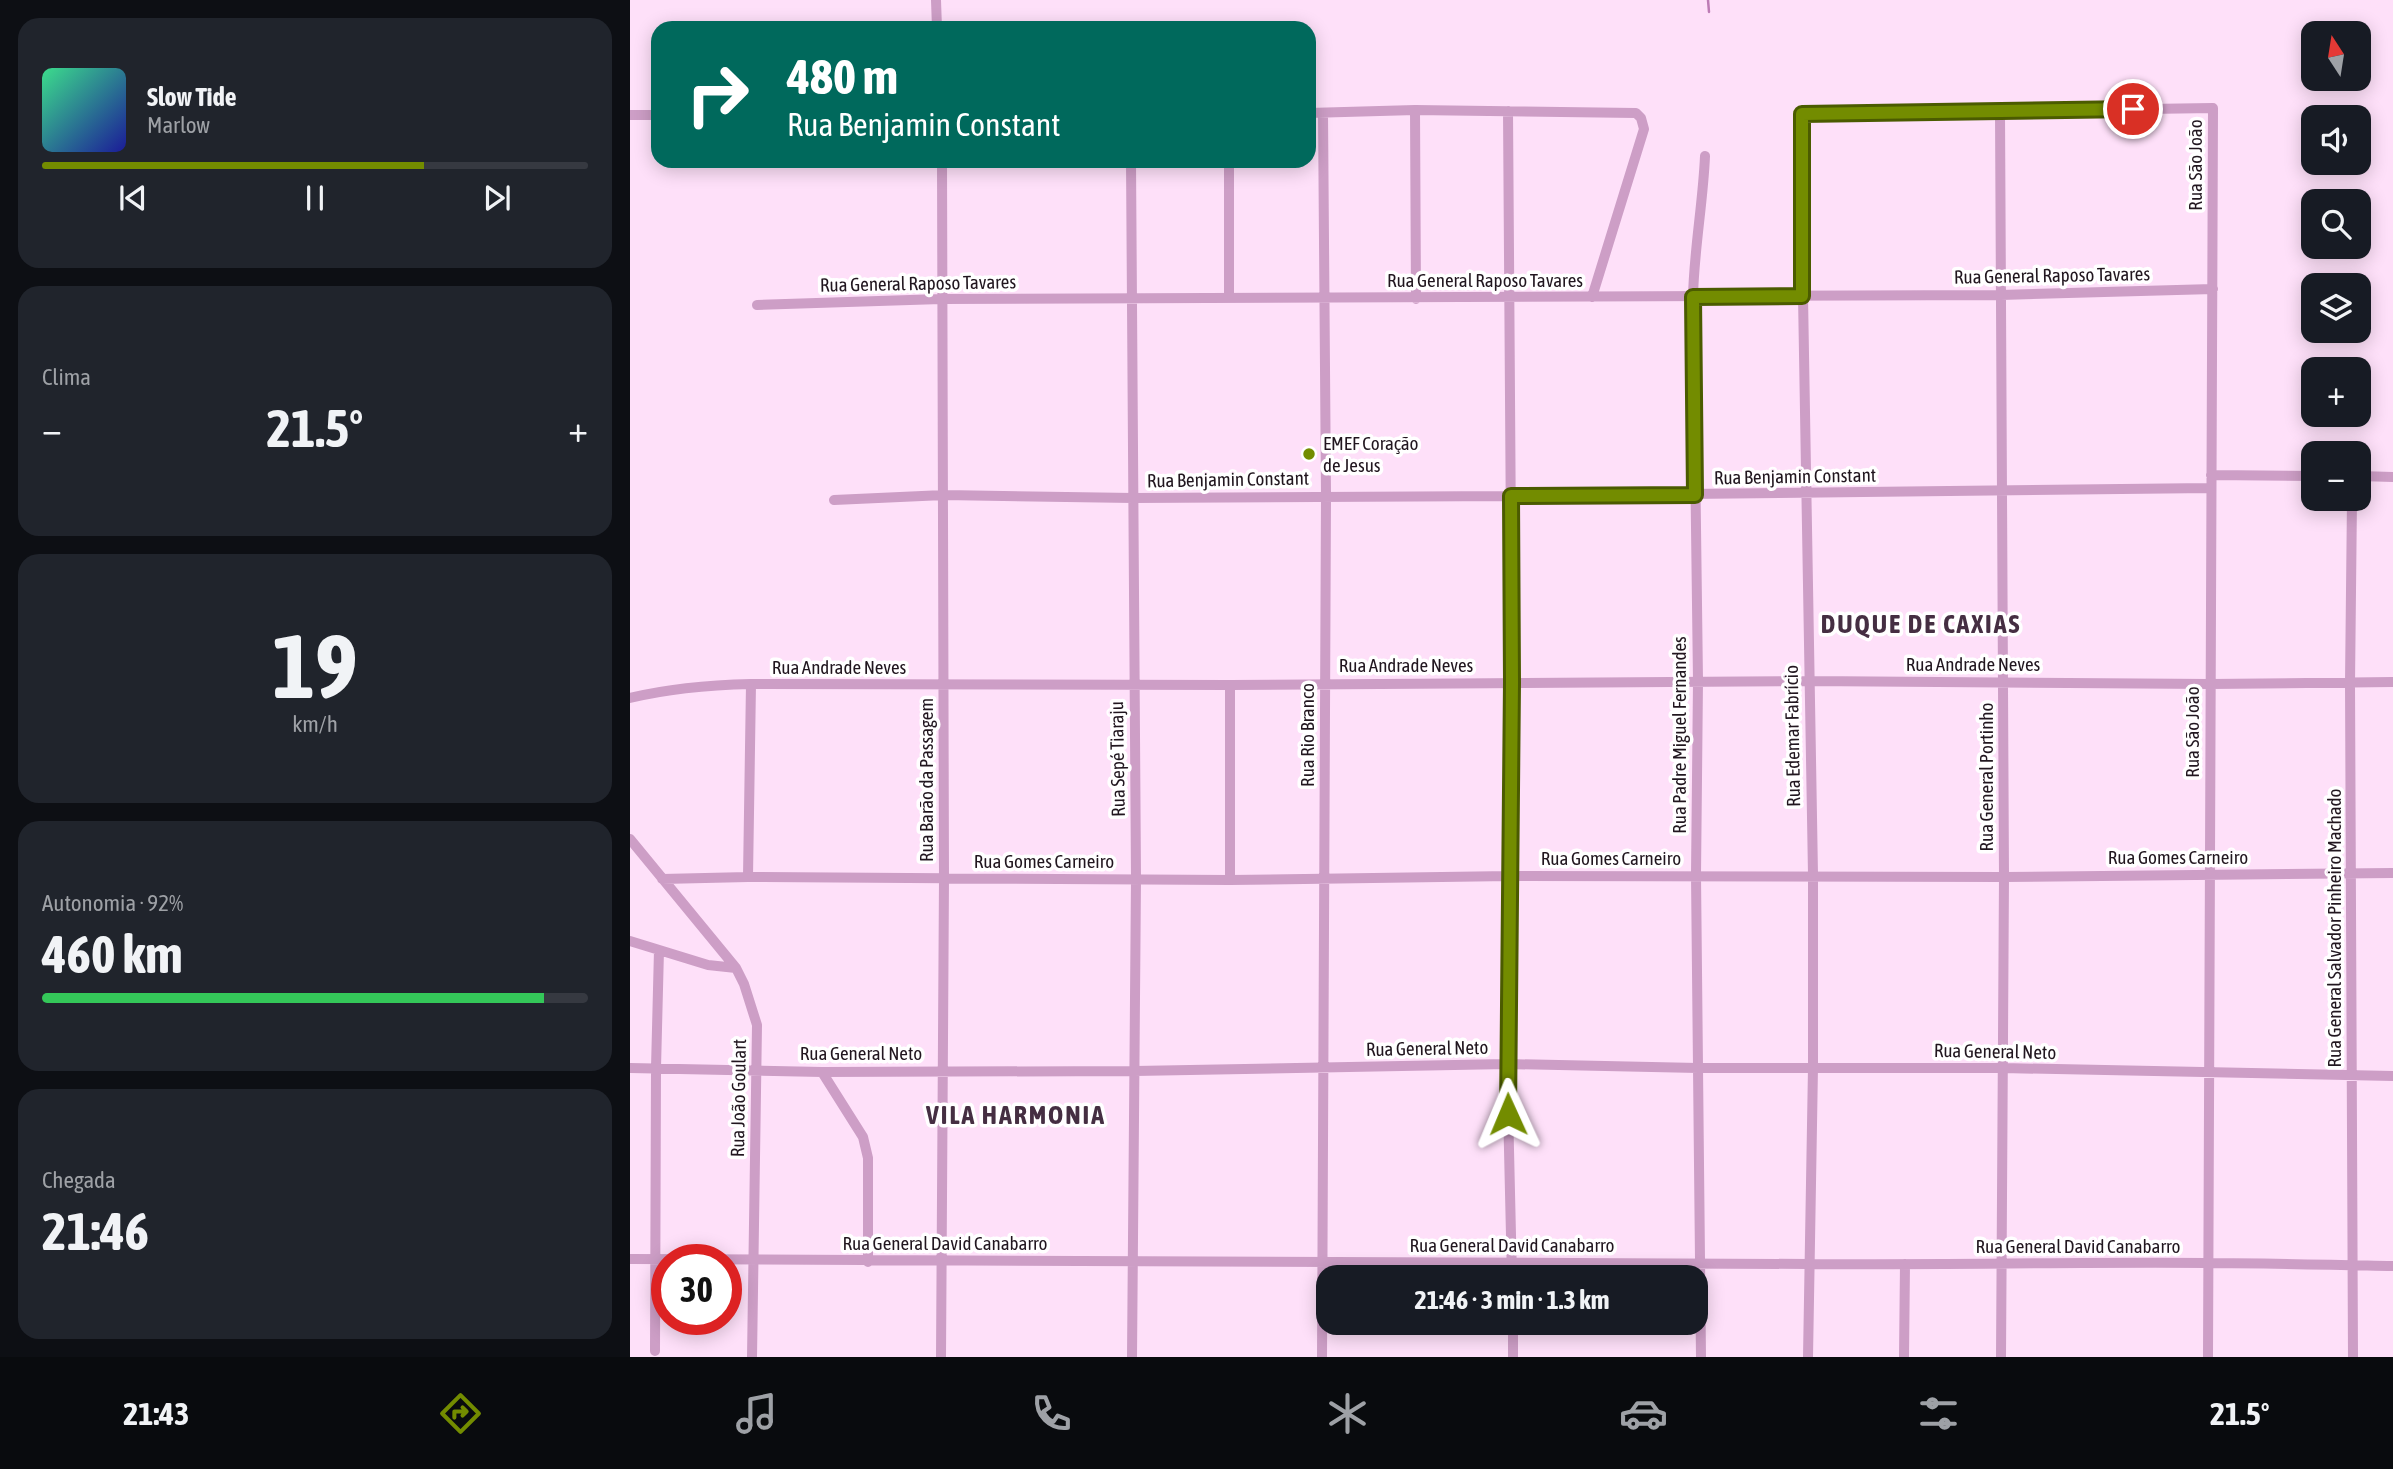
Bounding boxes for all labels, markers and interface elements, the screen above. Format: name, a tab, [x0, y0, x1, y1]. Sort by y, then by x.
north arrow	[2301, 21, 2371, 91]
map controls	[2301, 21, 2371, 511]
text: 480 m	[787, 48, 898, 104]
icon: right	[672, 49, 763, 140]
pin	[2103, 79, 2163, 139]
text: Slow Tide	[147, 82, 237, 112]
icon: arrive	[2114, 90, 2152, 128]
button: sound	[2301, 105, 2371, 175]
text: Rua Benjamin Constant	[787, 106, 1061, 143]
text: Marlow	[147, 112, 210, 138]
street label: Rua São João	[2184, 119, 2206, 211]
icon: previous	[114, 179, 152, 217]
icon: pause	[296, 179, 334, 217]
icon: next	[478, 179, 516, 217]
button: search	[2301, 189, 2371, 259]
street label: Rua General Raposo Tavares	[1954, 262, 2151, 288]
street label: Rua General Raposo Tavares	[1387, 269, 1583, 291]
street label: Rua General Raposo Tavares	[820, 270, 1017, 296]
button: layers	[2301, 273, 2371, 343]
button: +	[2301, 357, 2371, 427]
text: Clima	[42, 364, 91, 390]
text: 21.5°	[267, 398, 363, 458]
text: −	[42, 407, 62, 450]
text: +	[568, 407, 588, 450]
place label: EMEF Coração de Jesus	[1323, 432, 1419, 476]
button: −	[2301, 441, 2371, 511]
marker: EMEF Coração de Jesus	[1301, 446, 1317, 462]
street label: Rua Benjamin Constant	[1714, 464, 1876, 488]
street label: Rua Benjamin Constant	[1147, 467, 1309, 491]
district label: DUQUE DE CAXIAS	[1821, 609, 2021, 639]
text: 19	[272, 613, 358, 717]
street label: Rua Padre Miguel Fernandes	[1668, 636, 1690, 834]
street label: Rua Andrade Neves	[1906, 653, 2041, 675]
street label: Rua Andrade Neves	[1339, 654, 1474, 676]
street label: Rua Andrade Neves	[772, 656, 907, 678]
street label: Rua Edemar Fabrício	[1780, 665, 1804, 807]
street label: Rua Rio Branco	[1296, 683, 1318, 787]
street label: Rua São João	[2181, 686, 2203, 778]
street label: Rua Barão da Passagem	[915, 698, 937, 862]
street label: Rua Sepé Tiaraju	[1105, 701, 1129, 817]
street label: Rua General Portinho	[1975, 702, 1997, 852]
text: km/h	[292, 711, 338, 737]
street label: Rua General Salvador Pinheiro Machado	[2323, 788, 2345, 1068]
street label: Rua Gomes Carneiro	[2108, 846, 2248, 868]
street label: Rua Gomes Carneiro	[1541, 847, 1681, 869]
street label: Rua Gomes Carneiro	[974, 850, 1114, 872]
text: Autonomia · 92%	[42, 890, 183, 916]
text: 460 km	[42, 924, 183, 984]
street label: Rua General Neto	[1366, 1036, 1488, 1060]
street label: Rua João Goulart	[726, 1039, 750, 1157]
street label: Rua General Neto	[1934, 1039, 2056, 1063]
street label: Rua General Neto	[800, 1042, 922, 1064]
position arrow	[1471, 1077, 1545, 1151]
district label: VILA HARMONIA	[925, 1100, 1106, 1130]
text: Chegada	[42, 1167, 116, 1193]
text: 21:46	[42, 1201, 149, 1261]
street label: Rua General David Canabarro	[842, 1232, 1048, 1254]
street label: Rua General David Canabarro	[1409, 1234, 1615, 1256]
street label: Rua General David Canabarro	[1975, 1235, 2181, 1257]
speed limit sign: 30	[651, 1244, 742, 1335]
text: 21:46 · 3 min · 1.3 km	[1415, 1285, 1609, 1315]
icon: directions	[436, 1389, 485, 1438]
icon: music	[732, 1389, 781, 1438]
icon: phone	[1027, 1389, 1076, 1438]
icon: climate	[1323, 1389, 1372, 1438]
icon: car	[1619, 1389, 1668, 1438]
icon: filters	[1914, 1389, 1963, 1438]
text: 21:43	[123, 1395, 189, 1432]
text: 21.5°	[2210, 1395, 2270, 1432]

